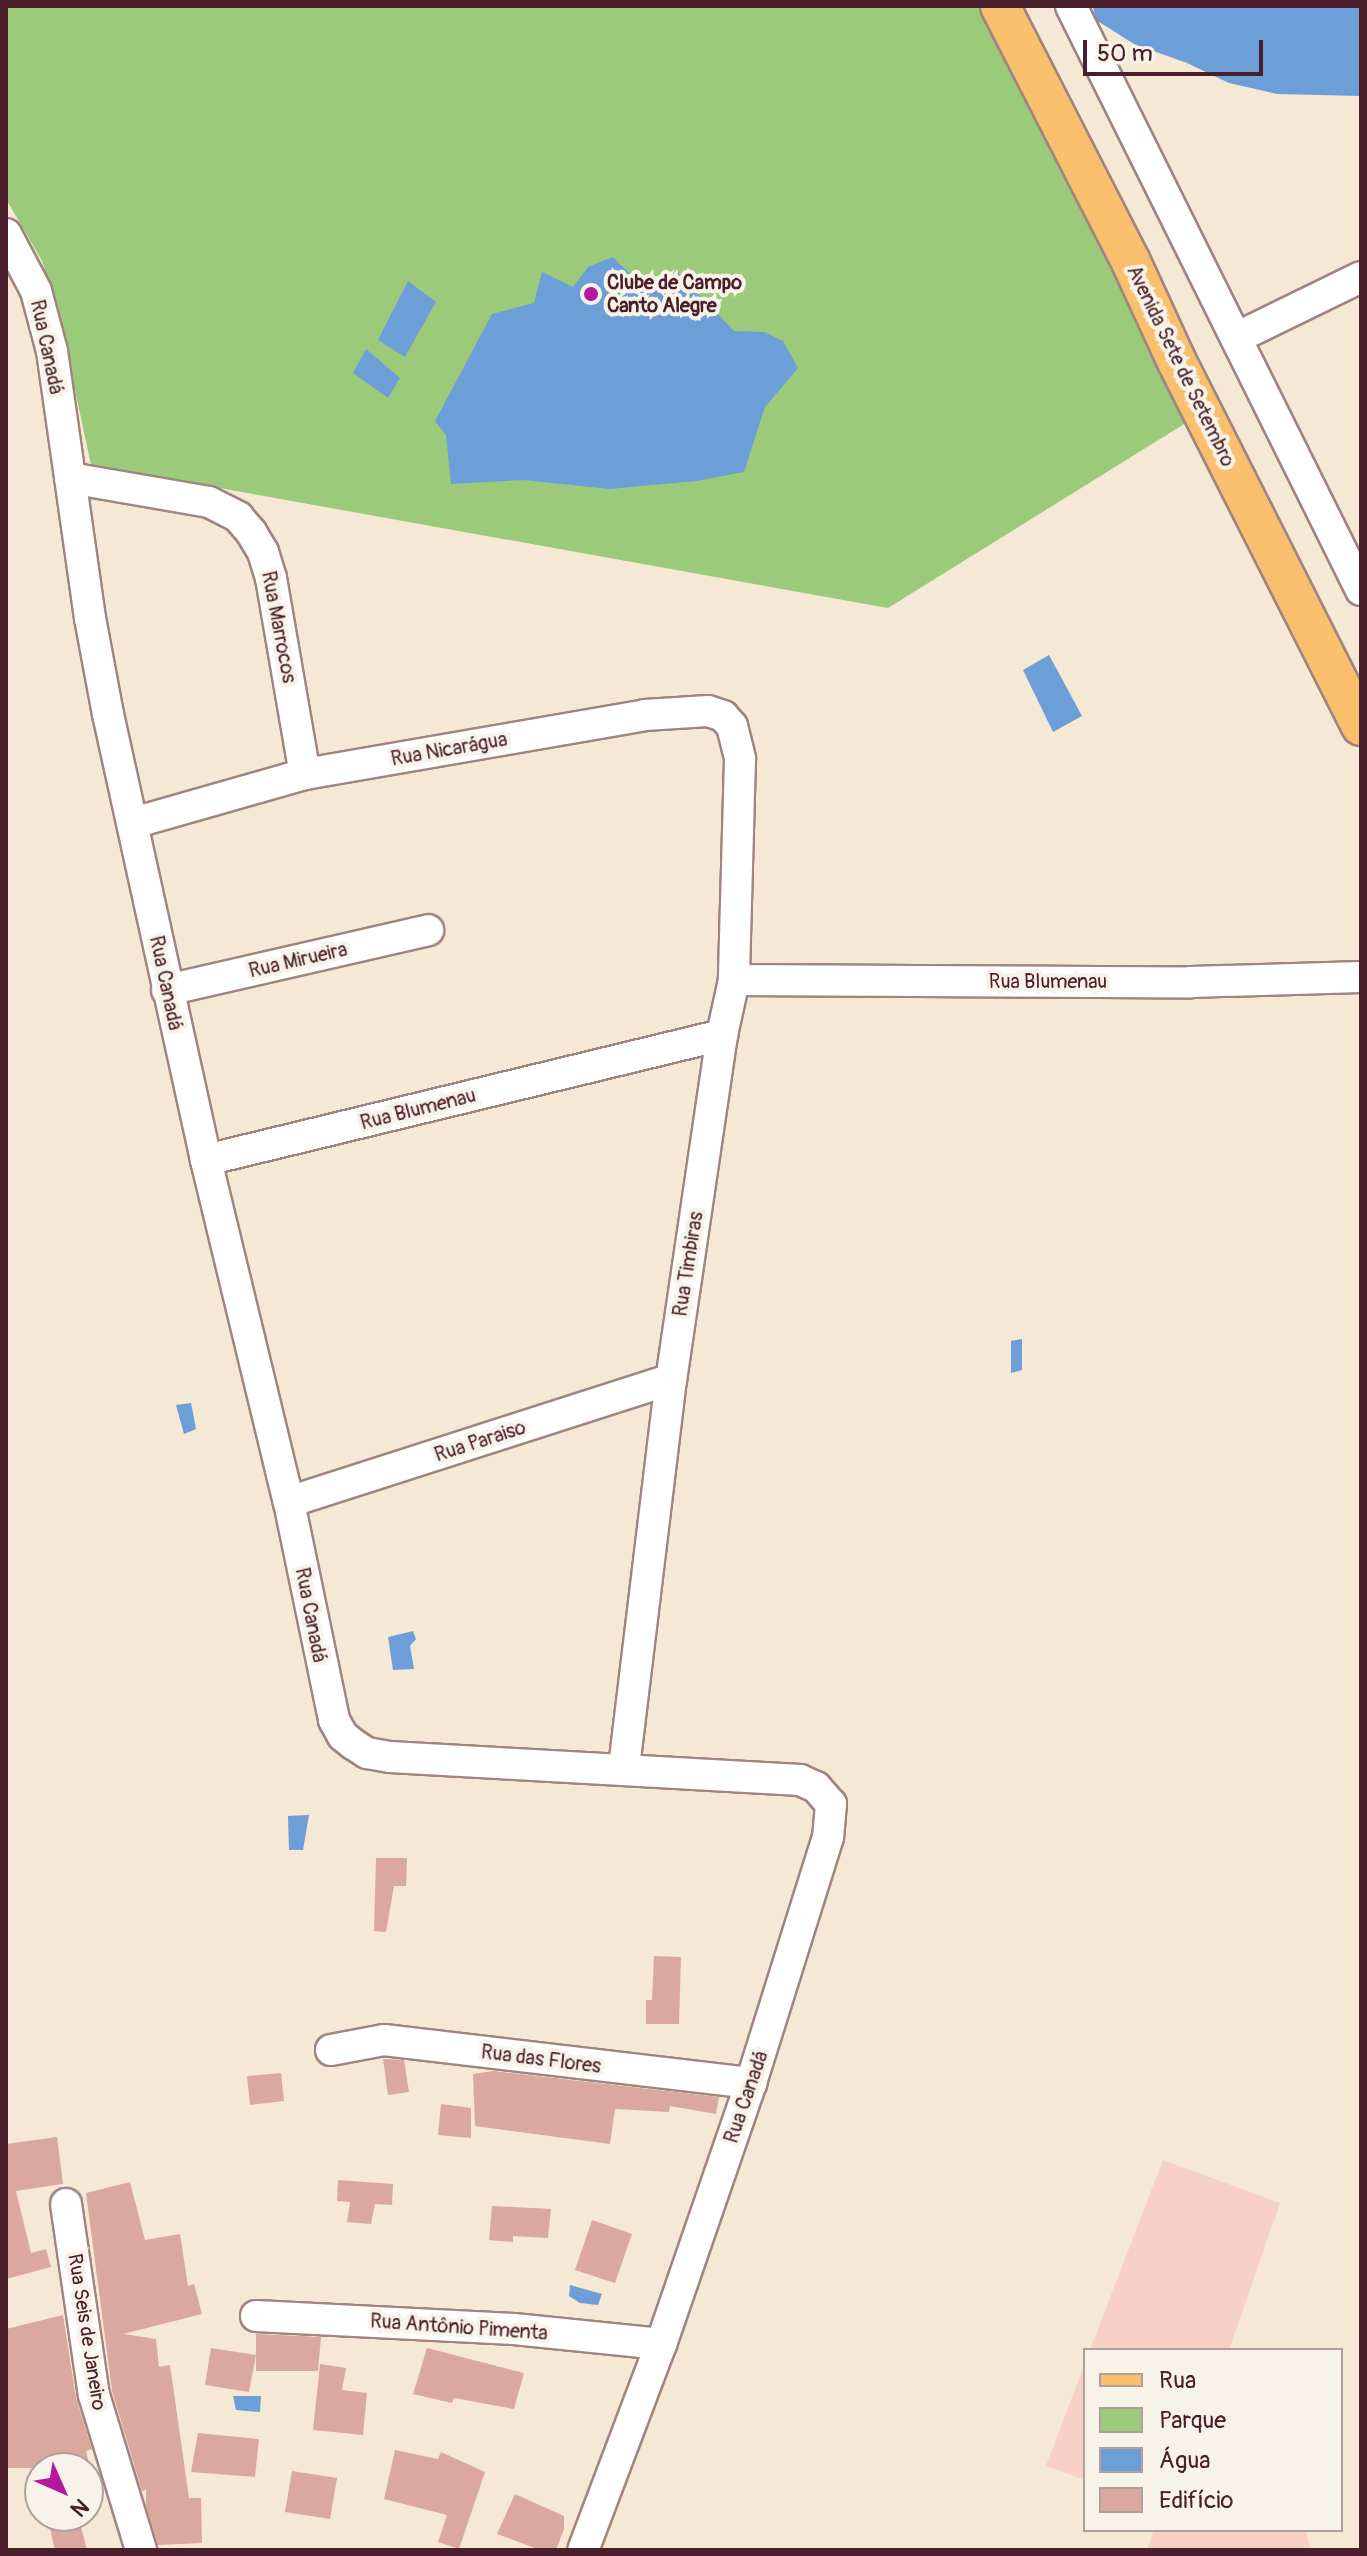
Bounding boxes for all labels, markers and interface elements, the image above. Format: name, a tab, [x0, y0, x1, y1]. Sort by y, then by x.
scale bar	[1087, 24, 1267, 74]
text: 50 m	[1097, 39, 1153, 68]
street label: Avenida Sete de Setembro	[1122, 261, 1240, 471]
place label: Clube de Campo Canto Alegre	[607, 270, 742, 317]
marker: Clube de Campo Canto Alegre	[582, 285, 600, 303]
street label: Rua Canadá	[25, 298, 69, 396]
street label: Rua Marrocos	[256, 569, 302, 685]
street label: Rua Nicarágua	[389, 727, 509, 771]
street label: Rua Canadá	[144, 934, 188, 1032]
street label: Rua Mirueira	[246, 937, 350, 983]
street label: Rua Blumenau	[989, 969, 1107, 993]
street label: Rua Blumenau	[358, 1083, 478, 1135]
street label: Rua Timbiras	[668, 1210, 708, 1318]
street label: Rua Paraiso	[431, 1415, 529, 1467]
street label: Rua Canadá	[290, 1566, 332, 1664]
street label: Rua das Flores	[480, 2040, 602, 2078]
street label: Rua Canadá	[719, 2048, 773, 2146]
street label: Rua Seis de Janeiro	[63, 2252, 111, 2412]
street label: Rua Antônio Pimenta	[369, 2309, 549, 2345]
legend	[1083, 2348, 1343, 2532]
text: Rua	[1159, 2366, 1196, 2395]
text: Parque	[1159, 2406, 1226, 2435]
text: Água	[1159, 2446, 1210, 2475]
north arrow	[24, 2452, 104, 2532]
text: Edifício	[1159, 2486, 1233, 2515]
text: N	[64, 2492, 95, 2523]

